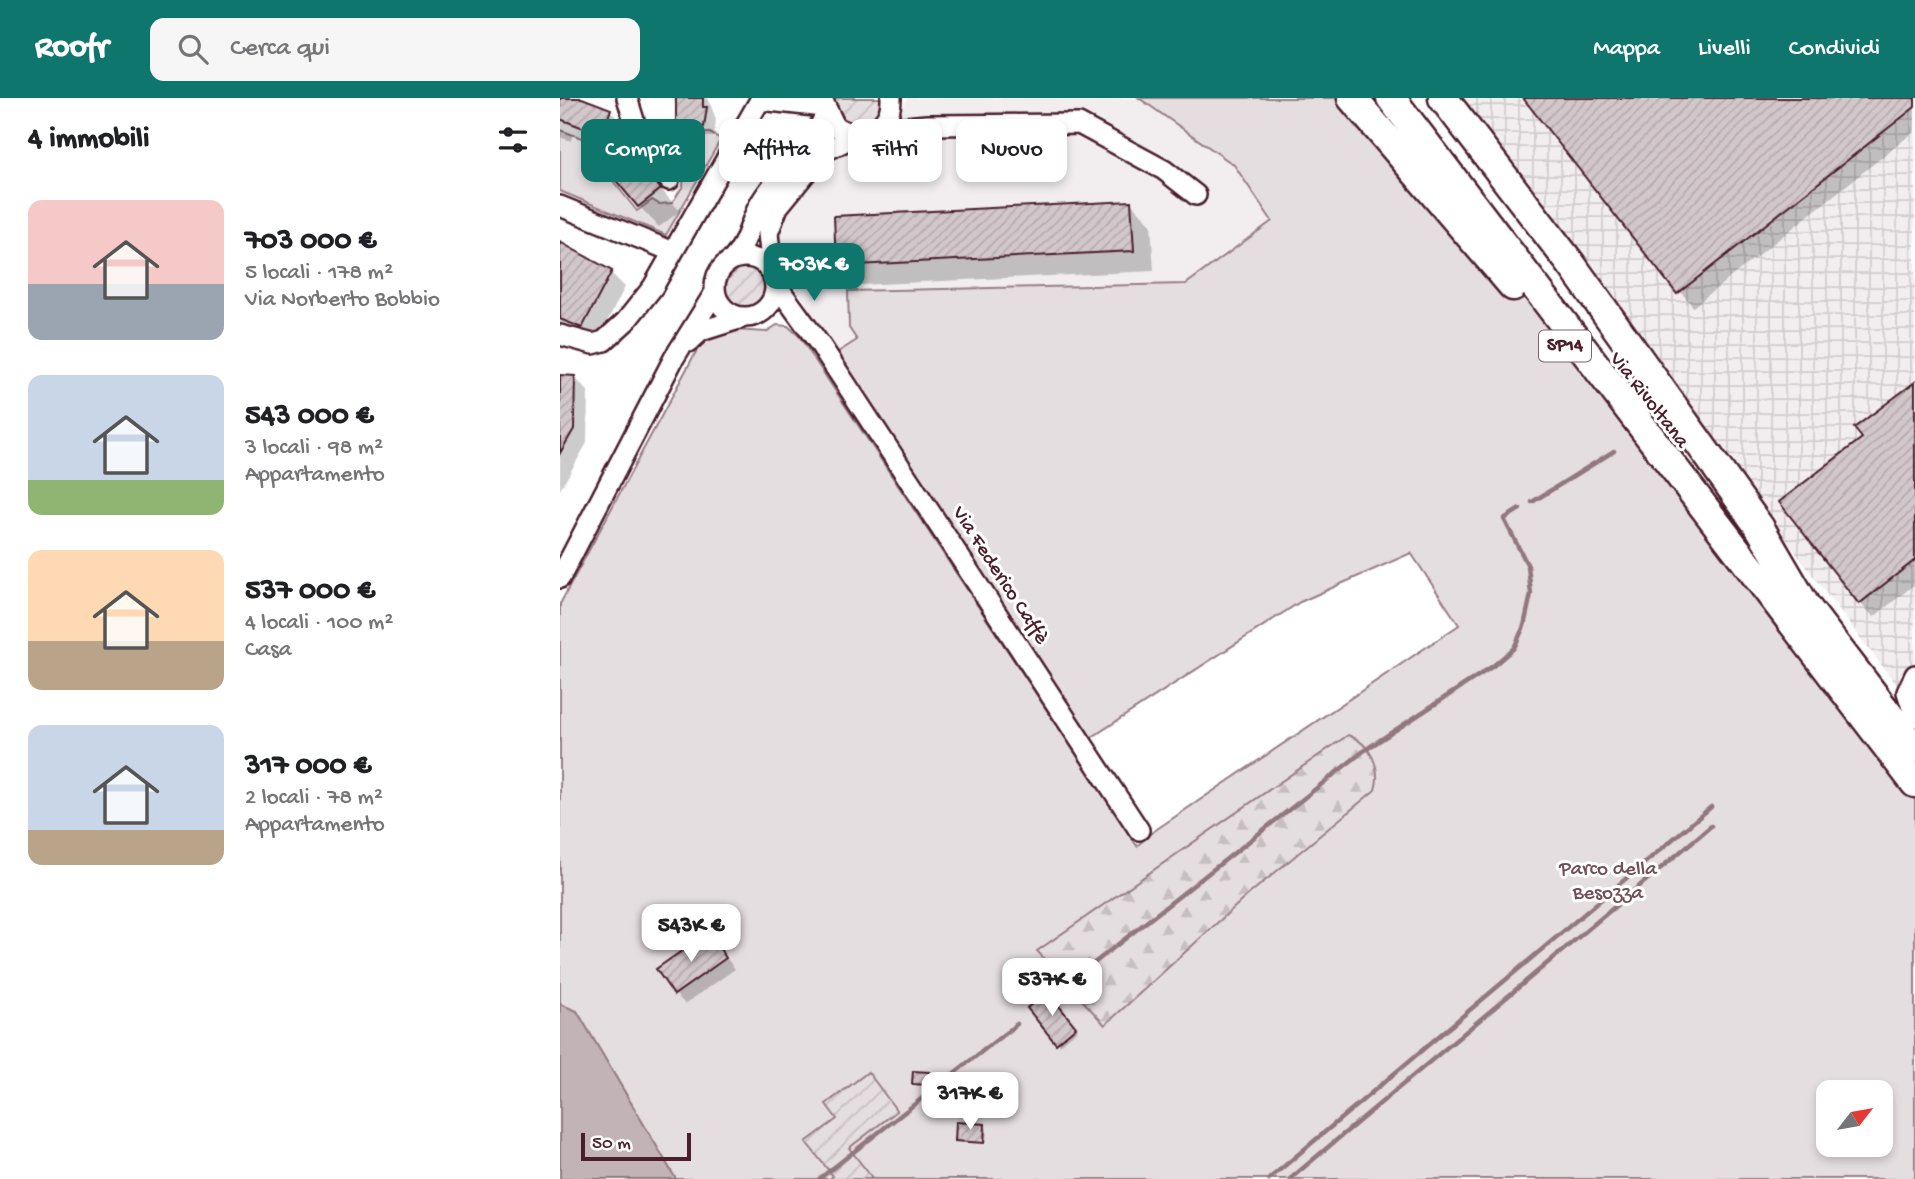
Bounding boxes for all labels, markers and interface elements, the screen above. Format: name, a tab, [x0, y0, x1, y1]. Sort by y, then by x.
search box	[150, 18, 640, 81]
text: Roofr	[35, 30, 108, 68]
icon: search	[174, 30, 212, 68]
text: Cerca qui	[230, 34, 330, 65]
text: Mappa	[1593, 35, 1660, 64]
text: Livelli	[1698, 35, 1751, 64]
text: Condividi	[1789, 35, 1880, 64]
chip: Compra	[581, 119, 705, 182]
chip: Affitta	[719, 119, 834, 182]
chip: Filtri	[848, 119, 942, 182]
chip: Nuovo	[956, 119, 1067, 182]
icon: filters	[494, 121, 532, 159]
text: 4 immobili	[28, 123, 149, 158]
text: 703 000 €	[245, 225, 376, 260]
icon: home	[84, 228, 168, 312]
pin: 703K €	[757, 244, 871, 303]
text: 703K €	[780, 252, 848, 279]
text: 5 locali · 178 m²	[245, 260, 393, 287]
text: Via Norberto Bobbio	[245, 287, 440, 314]
road number: SP14	[1539, 330, 1591, 362]
street label: Via Rivoltana	[1602, 347, 1694, 455]
text: 543 000 €	[245, 400, 374, 435]
icon: home	[84, 403, 168, 487]
text: 3 locali · 98 m²	[245, 435, 383, 462]
text: Appartamento	[245, 462, 385, 489]
street label: Via Federico Caffè	[945, 502, 1054, 651]
text: 537 000 €	[245, 575, 375, 610]
icon: home	[84, 578, 168, 662]
text: 4 locali · 100 m²	[245, 610, 393, 637]
text: Casa	[245, 637, 291, 664]
text: 317 000 €	[245, 750, 371, 785]
icon: home	[84, 753, 168, 837]
text: 2 locali · 78 m²	[245, 785, 383, 812]
text: Appartamento	[245, 812, 385, 839]
park label: Parco della Besozza	[1558, 858, 1658, 907]
pin: 543K €	[634, 904, 748, 964]
text: 543K €	[658, 913, 724, 940]
pin: 537K €	[995, 958, 1109, 1018]
text: 537K €	[1018, 967, 1086, 994]
pin: 317K €	[913, 1072, 1027, 1132]
north arrow	[1816, 1080, 1894, 1157]
map controls	[1816, 1080, 1893, 1157]
text: 317K €	[938, 1081, 1003, 1108]
scale bar	[581, 1130, 691, 1162]
text: 50 m	[592, 1133, 631, 1156]

